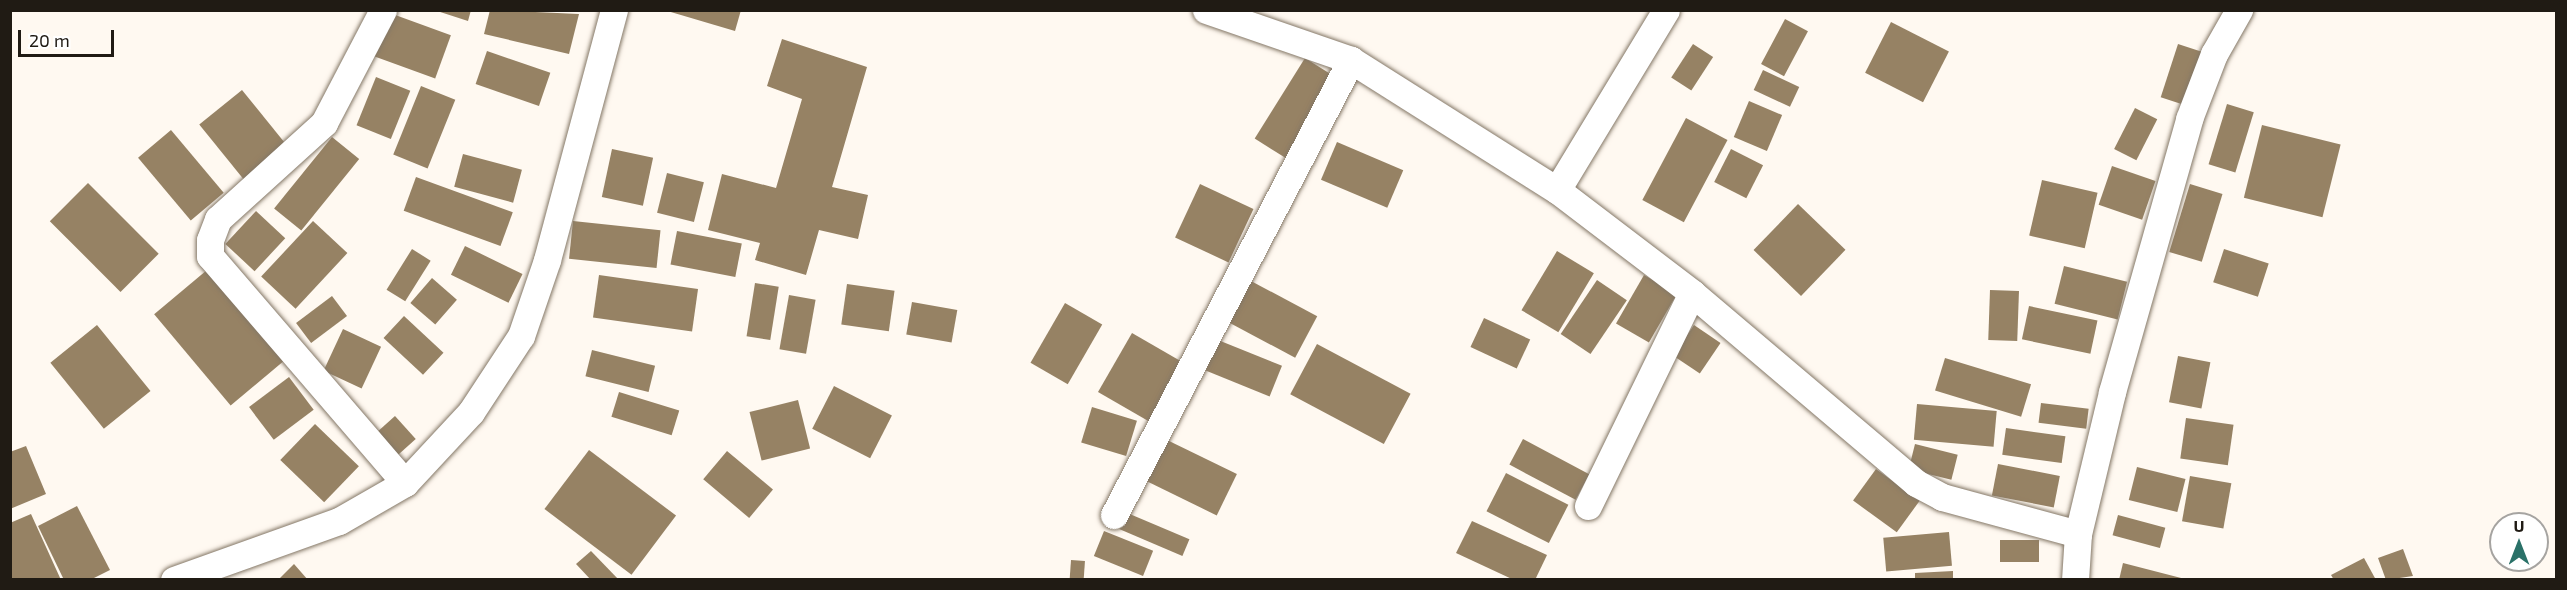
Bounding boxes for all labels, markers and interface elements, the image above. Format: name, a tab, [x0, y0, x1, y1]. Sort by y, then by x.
scale bar	[21, 18, 117, 56]
text: 20 m	[29, 29, 70, 51]
north arrow	[2489, 512, 2549, 572]
text: U	[2514, 516, 2524, 535]

